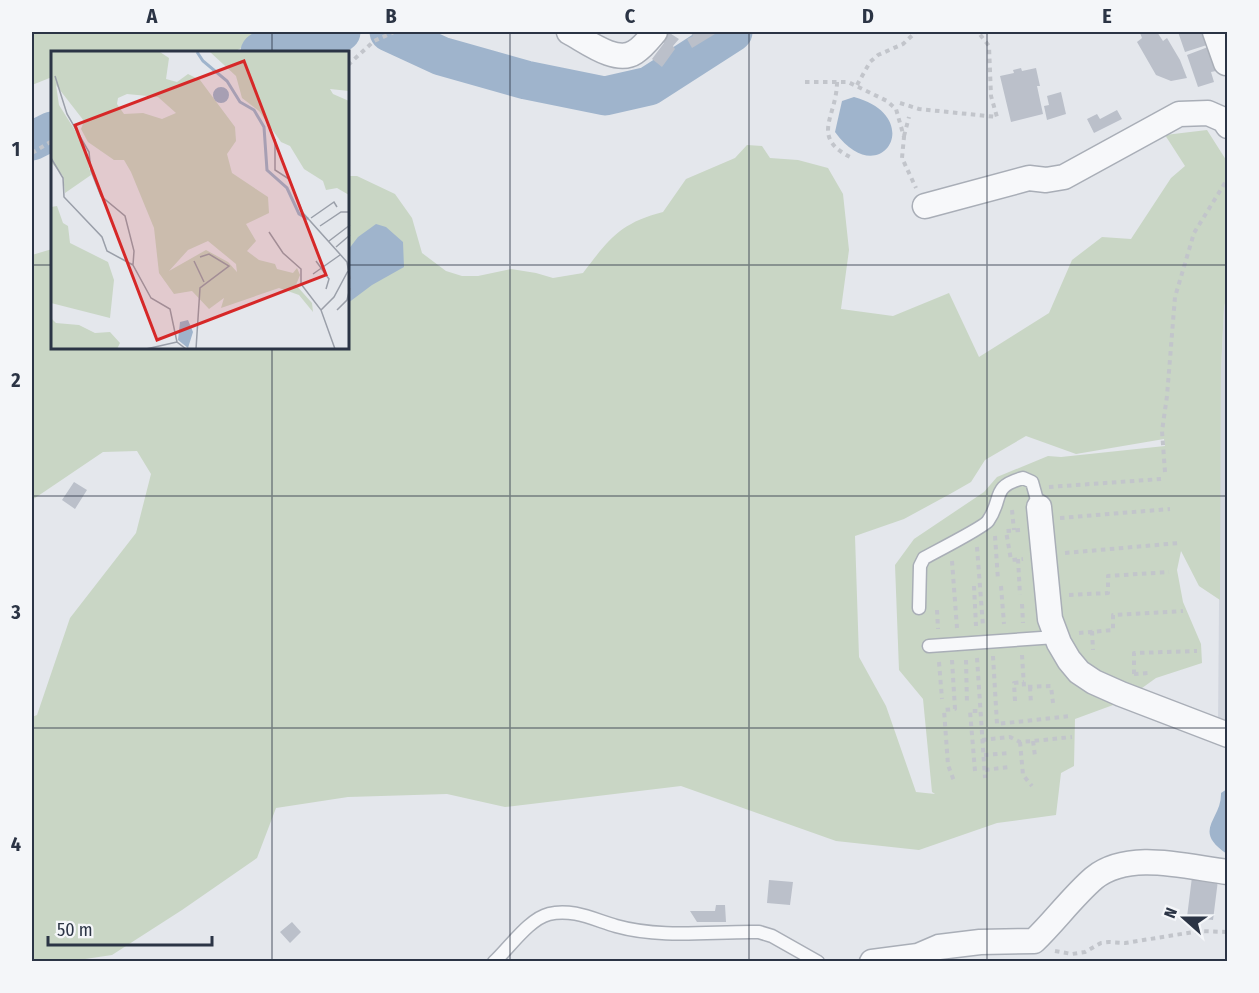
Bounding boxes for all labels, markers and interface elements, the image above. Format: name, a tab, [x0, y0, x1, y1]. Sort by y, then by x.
text: A	[146, 4, 159, 28]
text: B	[385, 4, 397, 28]
text: C	[625, 4, 636, 28]
text: D	[862, 4, 874, 28]
text: E	[1102, 4, 1112, 28]
inset map	[51, 51, 350, 350]
text: 1	[12, 137, 20, 161]
text: 2	[10, 368, 21, 392]
text: 3	[10, 600, 21, 624]
text: 4	[11, 832, 21, 856]
north arrow	[1154, 888, 1214, 948]
text: N	[1160, 905, 1181, 921]
scale bar	[48, 909, 212, 947]
text: 50 m	[57, 919, 93, 941]

